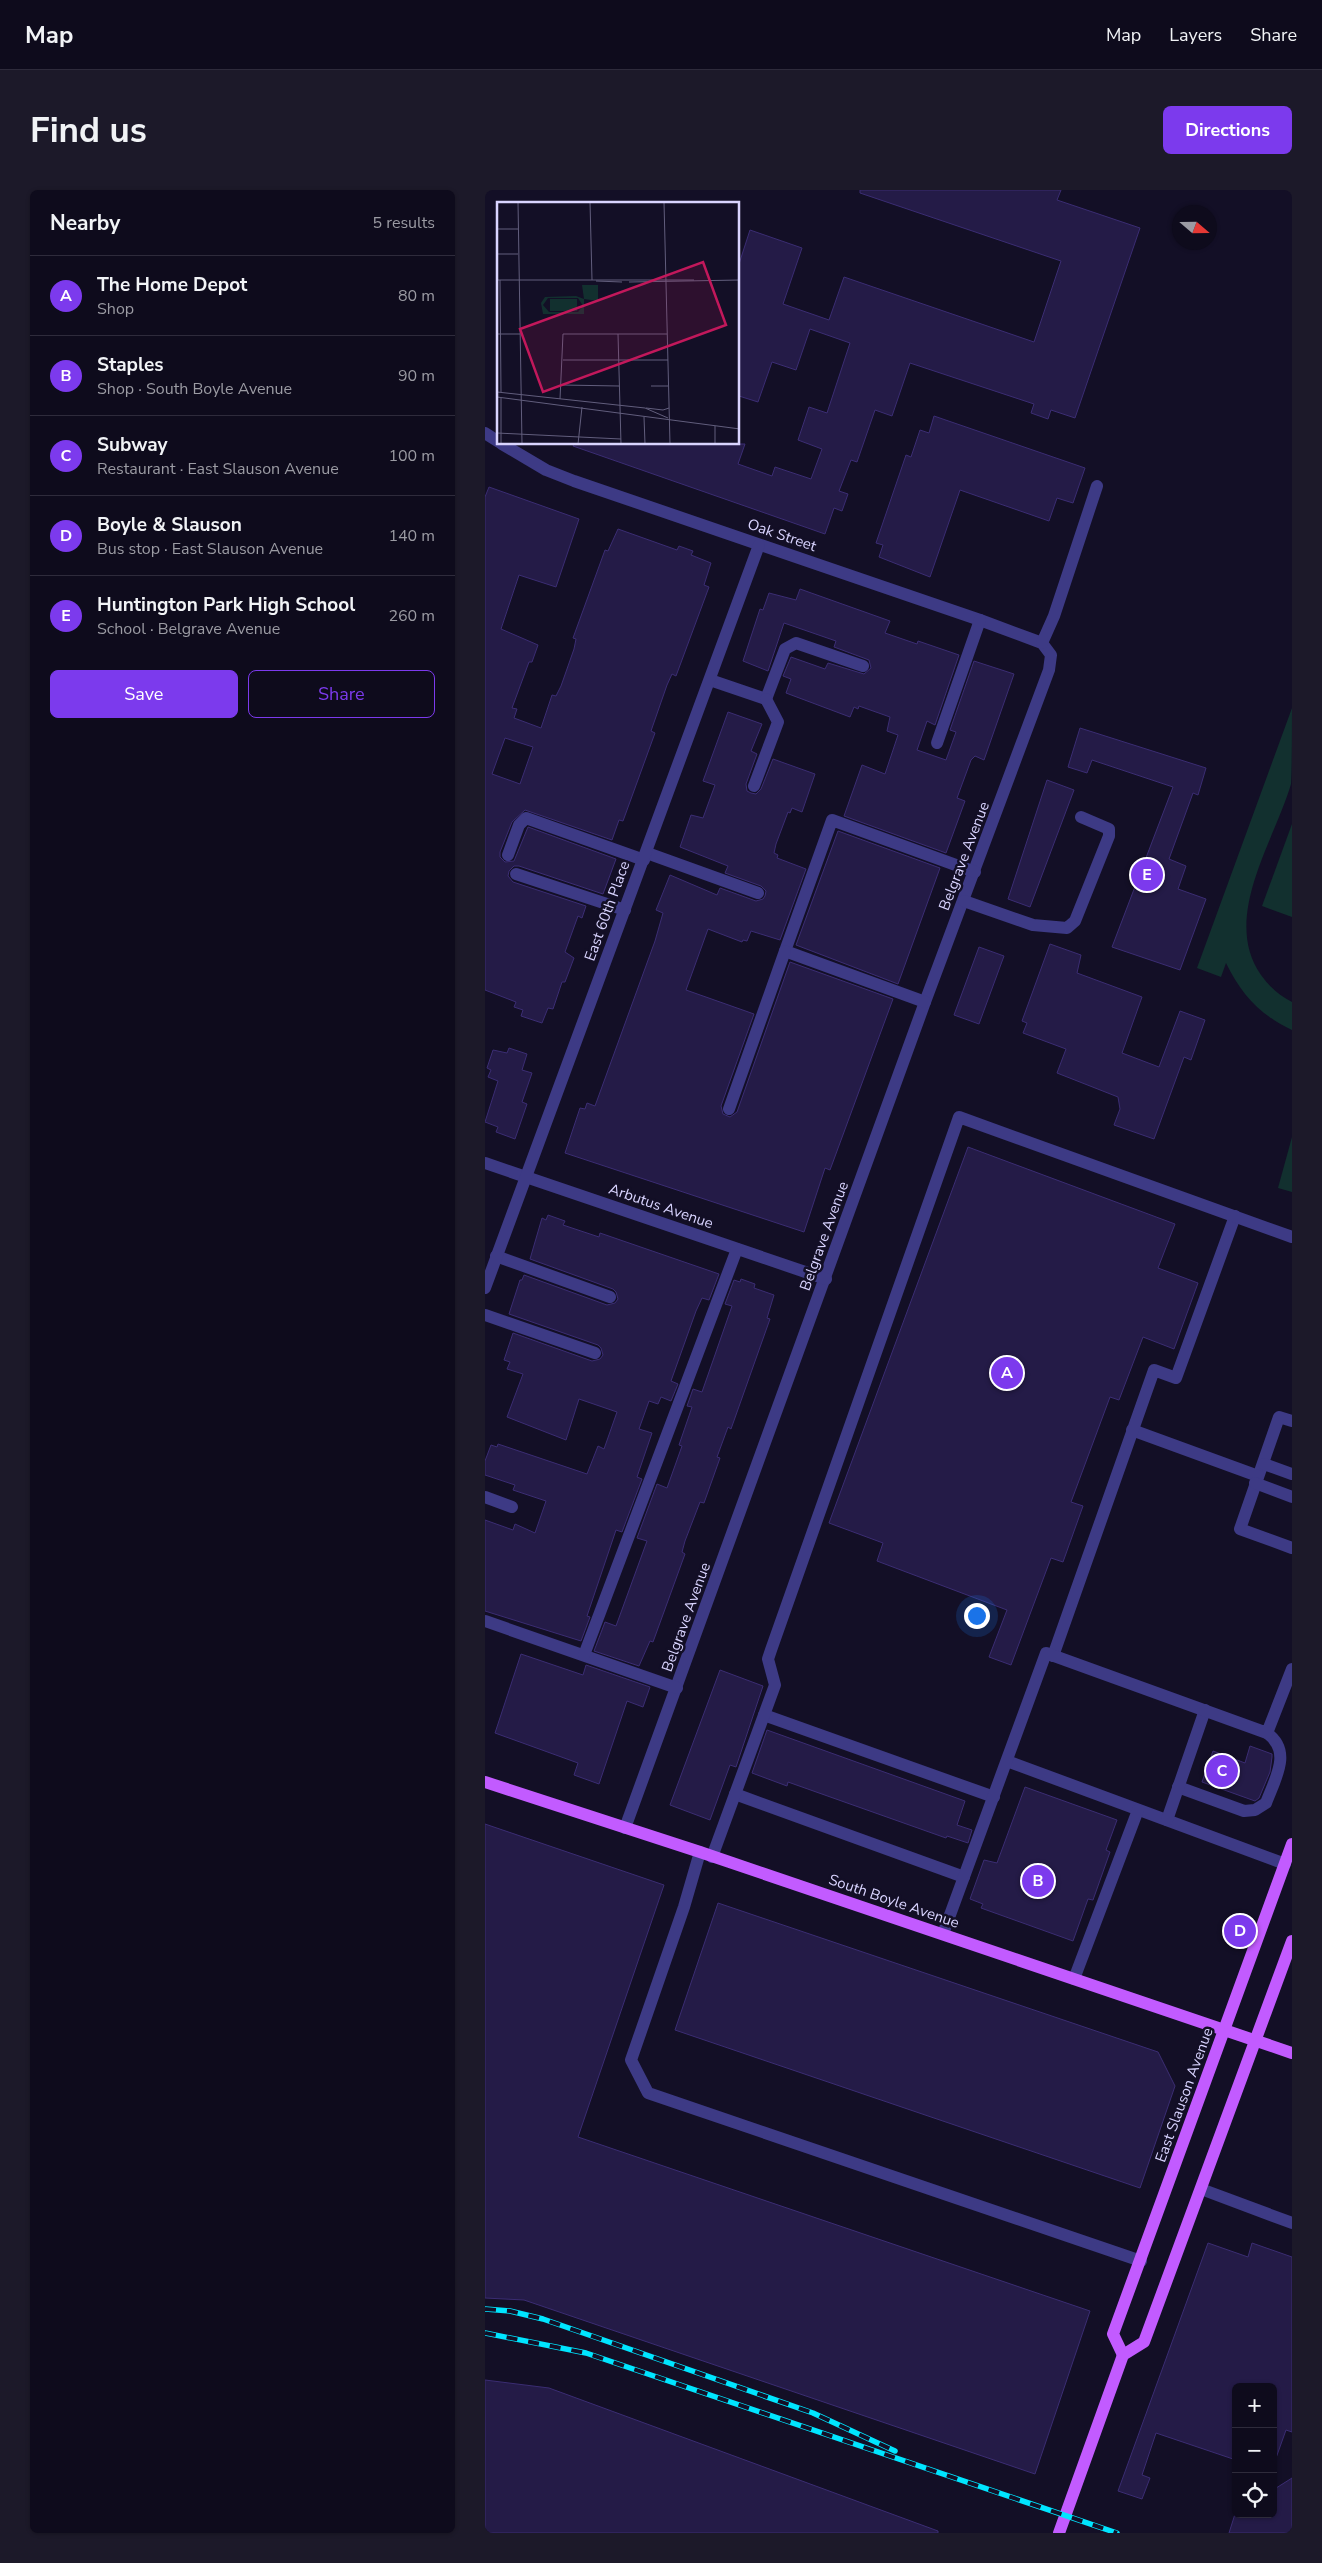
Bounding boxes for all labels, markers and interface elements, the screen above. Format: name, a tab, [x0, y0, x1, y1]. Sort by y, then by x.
text: Map	[25, 19, 73, 51]
text: Map	[1106, 23, 1141, 47]
text: Layers	[1169, 23, 1222, 47]
text: Share	[1250, 23, 1297, 47]
button: Directions	[1163, 106, 1292, 154]
text: Find us	[30, 107, 147, 154]
inset map	[497, 202, 740, 445]
north arrow	[1172, 205, 1217, 250]
text: Nearby	[50, 209, 120, 237]
text: 5 results	[373, 212, 435, 234]
text: The Home Depot	[97, 272, 247, 298]
text: A	[60, 285, 72, 307]
text: 80 m	[398, 285, 435, 307]
text: Shop	[97, 298, 134, 320]
text: Staples	[97, 352, 164, 378]
text: B	[60, 365, 72, 387]
text: 90 m	[398, 365, 435, 387]
text: Shop · South Boyle Avenue	[97, 378, 292, 400]
text: Subway	[97, 432, 168, 458]
text: C	[61, 445, 71, 467]
text: 100 m	[388, 445, 435, 467]
text: Restaurant · East Slauson Avenue	[97, 458, 339, 480]
text: Boyle & Slauson	[97, 512, 242, 538]
street label: Oak Street	[745, 514, 820, 556]
text: D	[60, 525, 72, 547]
text: 140 m	[388, 525, 435, 547]
text: Bus stop · East Slauson Avenue	[97, 538, 323, 560]
text: Huntington Park High School	[97, 592, 355, 618]
text: E	[61, 605, 71, 627]
text: 260 m	[388, 605, 435, 627]
text: School · Belgrave Avenue	[97, 618, 280, 640]
button: Save	[50, 670, 238, 718]
button: Share	[248, 670, 435, 718]
street label: Belgrave Avenue	[934, 799, 994, 913]
pin: E	[1131, 856, 1163, 894]
street label: East 60th Place	[580, 858, 634, 964]
street label: Arbutus Avenue	[606, 1179, 716, 1233]
street label: Belgrave Avenue	[795, 1179, 853, 1293]
pin: A	[991, 1354, 1023, 1392]
street label: Belgrave Avenue	[657, 1560, 715, 1674]
your location	[964, 1603, 990, 1629]
pin: C	[1206, 1752, 1238, 1790]
pin: B	[1022, 1862, 1054, 1900]
street label: South Boyle Avenue	[826, 1869, 962, 1933]
pin: D	[1224, 1912, 1256, 1950]
street label: East Slauson Avenue	[1150, 2025, 1218, 2165]
map controls	[1232, 2383, 1277, 2518]
button: +	[1232, 2383, 1277, 2428]
button: −	[1232, 2428, 1277, 2473]
button: locate	[1232, 2473, 1277, 2518]

